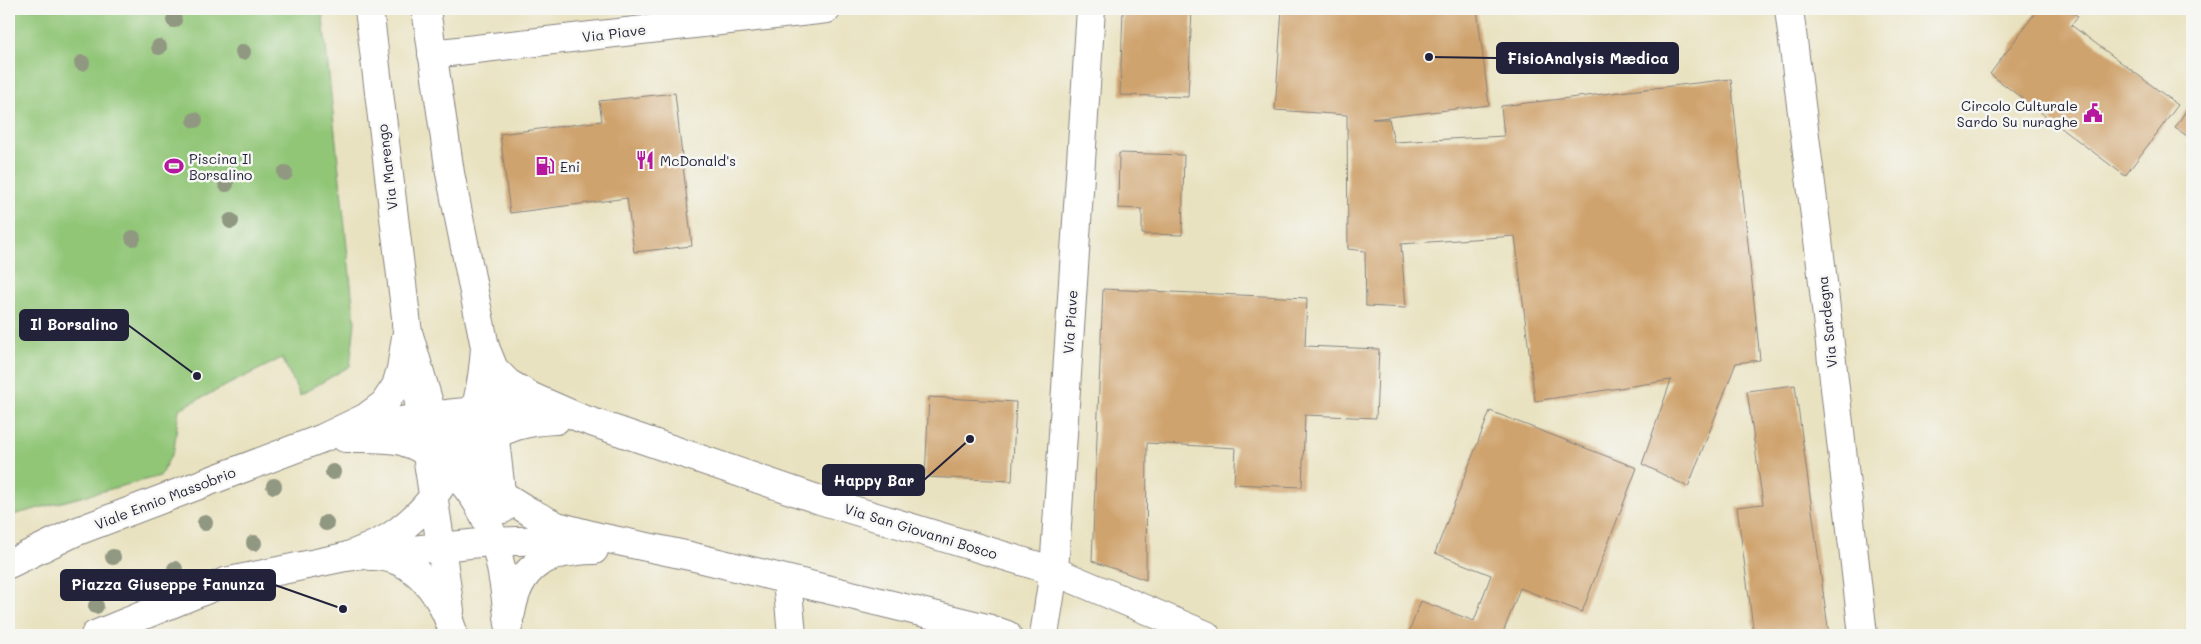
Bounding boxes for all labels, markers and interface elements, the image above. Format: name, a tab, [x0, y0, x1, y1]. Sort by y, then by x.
street label: Via Piave	[581, 20, 647, 46]
callout: FisioAnalysis Mædica	[1497, 43, 1678, 73]
text: FisioAnalysis Mædica	[1507, 48, 1669, 68]
place label: Circolo Culturale Sardo Su nuraghe	[1957, 96, 2078, 131]
public building icon: Circolo Culturale Sardo Su nuraghe	[2082, 102, 2104, 124]
street label: Via Marengo	[372, 123, 402, 211]
place label: Piscina Il Borsalino	[189, 149, 252, 184]
restaurant icon: McDonald's	[634, 149, 656, 171]
place label: McDonald's	[660, 151, 736, 170]
sports icon: Piscina Il Borsalino	[163, 155, 185, 177]
fuel station icon: Eni	[534, 155, 556, 177]
place label: Eni	[560, 157, 580, 176]
street label: Via Sardegna	[1813, 275, 1841, 369]
street label: Via Piave	[1058, 289, 1082, 355]
callout: Il Borsalino	[20, 310, 128, 340]
text: Il Borsalino	[30, 314, 118, 334]
street label: Viale Ennio Massobrio	[92, 462, 238, 534]
callout: Happy Bar	[823, 465, 924, 495]
text: Happy Bar	[834, 470, 915, 490]
street label: Via San Giovanni Bosco	[842, 499, 1000, 563]
callout: Piazza Giuseppe Fanunza	[61, 570, 275, 600]
text: Piazza Giuseppe Fanunza	[71, 574, 265, 594]

